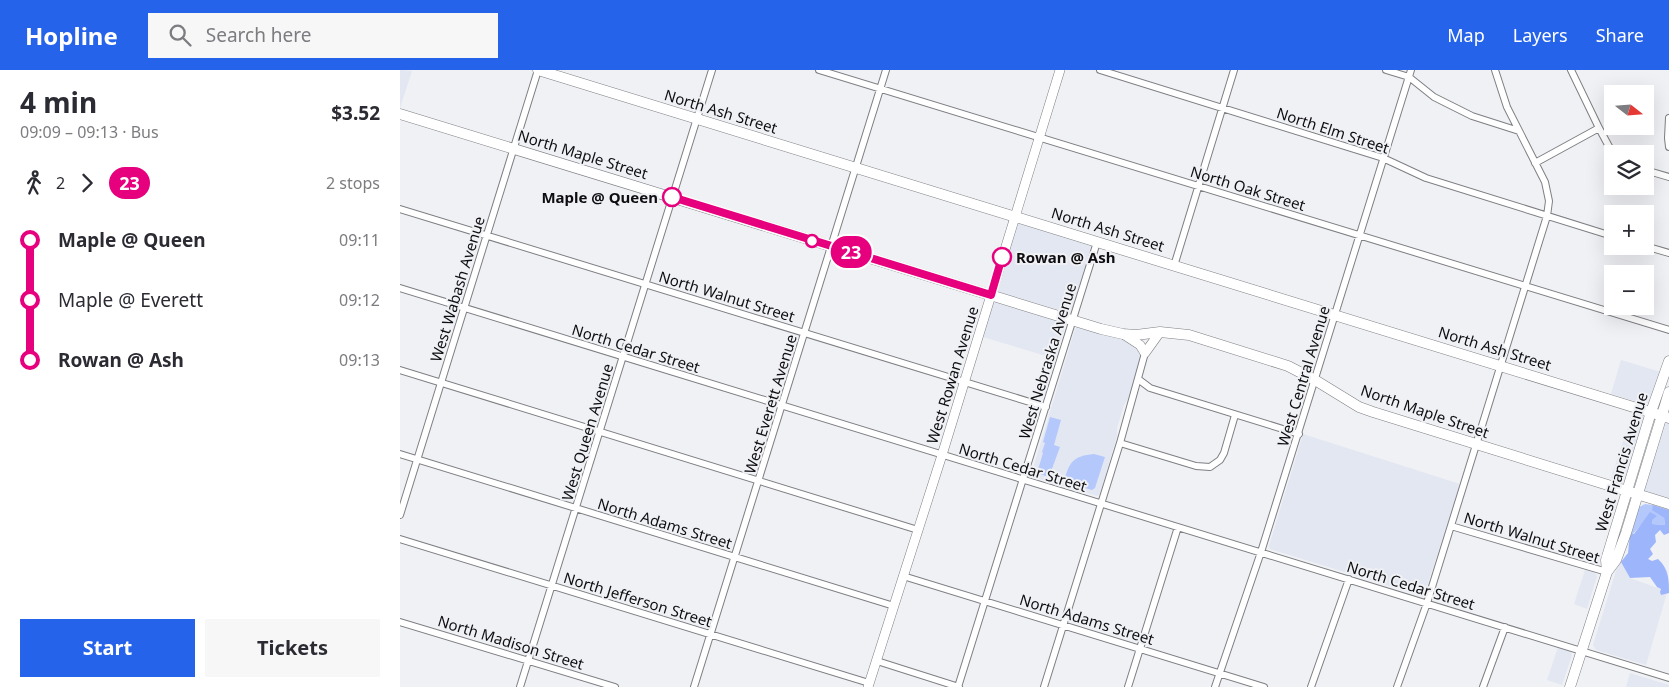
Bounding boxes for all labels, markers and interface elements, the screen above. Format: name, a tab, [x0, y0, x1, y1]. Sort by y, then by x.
search box	[148, 13, 498, 58]
text: Hopline	[25, 19, 118, 52]
icon: search	[166, 21, 194, 49]
text: Search here	[206, 22, 312, 48]
text: Map	[1447, 23, 1485, 47]
text: Layers	[1513, 23, 1568, 47]
text: Share	[1596, 23, 1644, 47]
text: 4 min	[20, 83, 97, 121]
street label: North Ash Street	[662, 84, 780, 138]
north arrow	[1604, 85, 1654, 135]
map controls	[1604, 85, 1654, 315]
text: $3.52	[331, 100, 380, 126]
street label: North Elm Street	[1274, 102, 1392, 158]
text: 09:09 – 09:13 · Bus	[20, 121, 159, 143]
street label: North Maple Street	[516, 125, 651, 183]
button: layers	[1604, 145, 1654, 195]
street label: North Oak Street	[1188, 161, 1308, 215]
icon: walk	[20, 169, 48, 197]
icon: forward	[73, 169, 101, 197]
text: 23	[119, 171, 140, 195]
text: 2	[56, 172, 65, 194]
text: 2 stops	[326, 172, 380, 194]
place label: Maple @ Queen	[541, 187, 658, 207]
marker: Maple @ Queen	[662, 187, 682, 207]
street label: North Ash Street	[1049, 202, 1167, 256]
button: +	[1604, 205, 1654, 255]
street label: West Wabash Avenue	[425, 214, 489, 364]
text: Maple @ Queen	[58, 227, 206, 253]
text: 09:11	[339, 229, 380, 251]
unlabelled marker	[805, 234, 819, 248]
line badge: 23	[828, 236, 874, 268]
text: 23	[841, 240, 861, 264]
marker: Rowan @ Ash	[992, 247, 1012, 267]
place label: Rowan @ Ash	[1016, 247, 1115, 267]
button: −	[1604, 265, 1654, 315]
street label: North Walnut Street	[657, 266, 798, 326]
street label: West Nebraska Avenue	[1014, 281, 1080, 441]
text: Maple @ Everett	[58, 287, 203, 313]
text: 09:12	[339, 289, 380, 311]
street label: West Central Avenue	[1272, 303, 1334, 449]
street label: West Rowan Avenue	[922, 304, 982, 446]
street label: North Cedar Street	[570, 319, 703, 377]
street label: North Ash Street	[1436, 321, 1554, 375]
street label: West Everett Avenue	[739, 332, 801, 476]
text: Rowan @ Ash	[58, 347, 184, 373]
text: 09:13	[339, 349, 380, 371]
street label: West Queen Avenue	[557, 361, 617, 503]
street label: North Maple Street	[1358, 380, 1492, 443]
street label: West Francis Avenue	[1590, 390, 1652, 534]
street label: North Cedar Street	[957, 438, 1090, 496]
street label: North Adams Street	[595, 493, 735, 553]
street label: North Walnut Street	[1462, 507, 1603, 567]
street label: North Cedar Street	[1345, 556, 1478, 614]
street label: North Jefferson Street	[561, 567, 715, 631]
street label: North Adams Street	[1017, 589, 1157, 649]
street label: North Madison Street	[436, 610, 587, 674]
button: Start	[20, 619, 195, 677]
button: Tickets	[205, 619, 380, 677]

